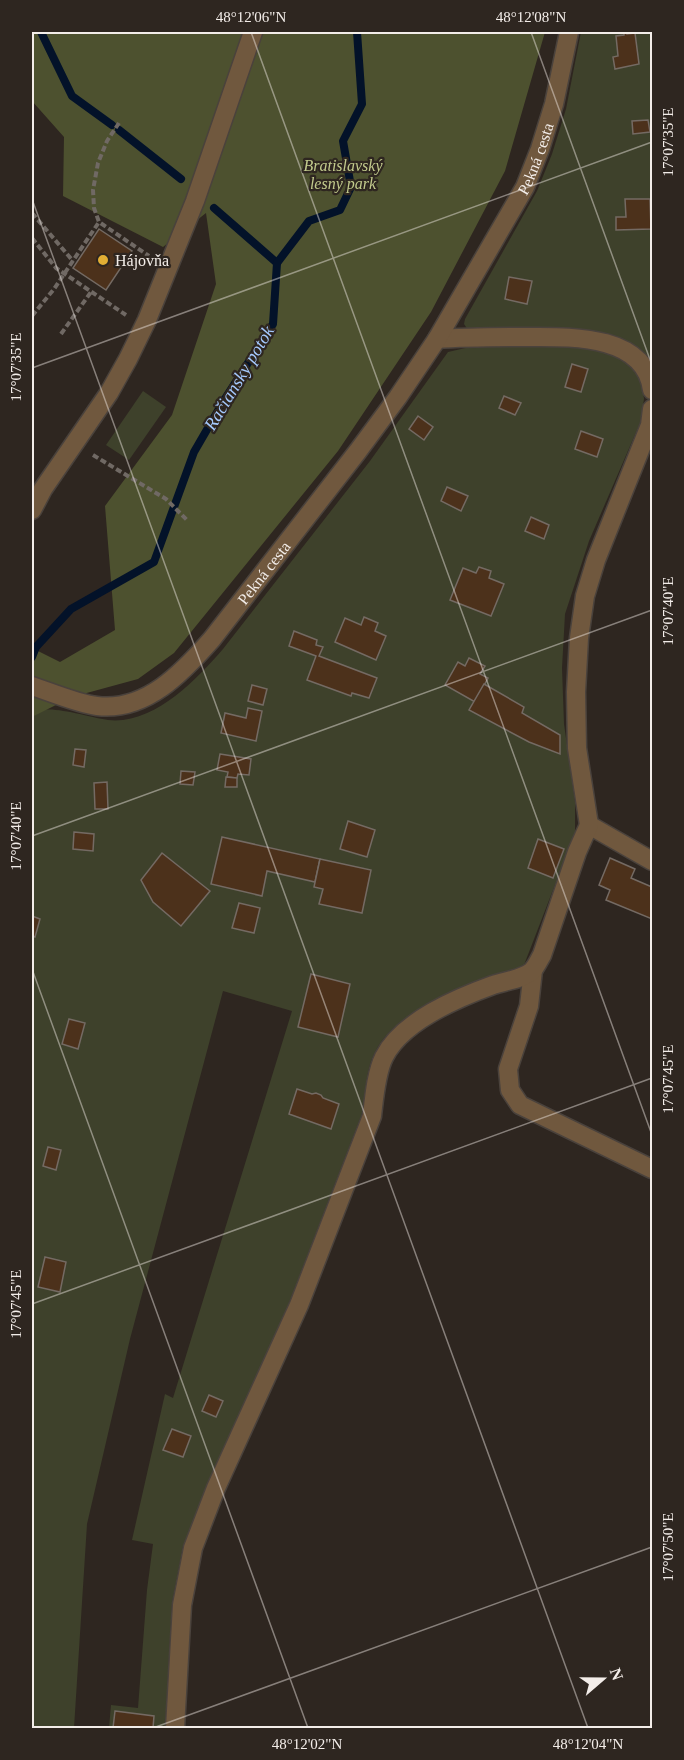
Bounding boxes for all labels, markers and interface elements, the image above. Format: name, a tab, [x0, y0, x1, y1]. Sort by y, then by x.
text: 48°12'06"N	[216, 9, 286, 25]
text: 48°12'08"N	[496, 9, 566, 25]
text: 17°07'35"E	[660, 108, 676, 177]
street label: Pekná cesta	[514, 121, 557, 198]
park label: Bratislavský lesný park	[303, 157, 383, 193]
place label: Hájovňa	[115, 252, 169, 270]
marker: Hájovňa	[96, 253, 110, 267]
water label: Račiansky potok	[199, 321, 279, 435]
text: 17°07'35"E	[8, 333, 24, 402]
street label: Pekná cesta	[234, 538, 294, 608]
text: 17°07'40"E	[660, 577, 676, 646]
text: 17°07'40"E	[8, 802, 24, 871]
text: 17°07'45"E	[660, 1045, 676, 1114]
text: 17°07'45"E	[8, 1270, 24, 1339]
text: 17°07'50"E	[660, 1513, 676, 1582]
north arrow	[573, 1649, 633, 1709]
text: N	[607, 1666, 627, 1683]
text: 48°12'02"N	[272, 1736, 342, 1752]
text: 48°12'04"N	[553, 1736, 623, 1752]

